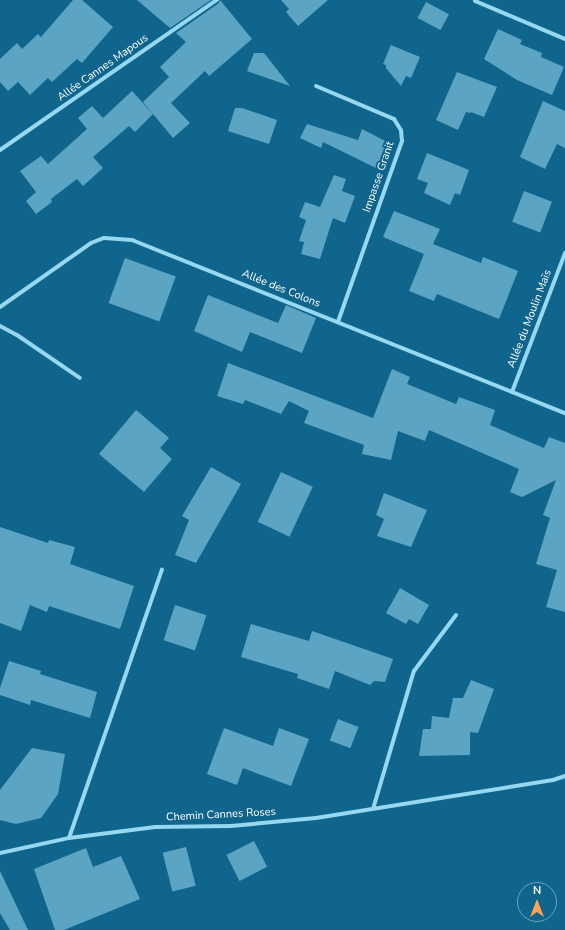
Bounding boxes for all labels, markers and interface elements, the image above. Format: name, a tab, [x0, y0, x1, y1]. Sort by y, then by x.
street label: Allée Cannes Mapous	[55, 32, 151, 104]
street label: Impasse Granit	[361, 140, 397, 214]
street label: Allée des Colons	[240, 267, 322, 311]
street label: Allée du Moulin Maïs	[505, 268, 555, 370]
street label: Chemin Cannes Roses	[166, 806, 276, 824]
north arrow	[517, 882, 557, 922]
text: N	[533, 883, 541, 898]

